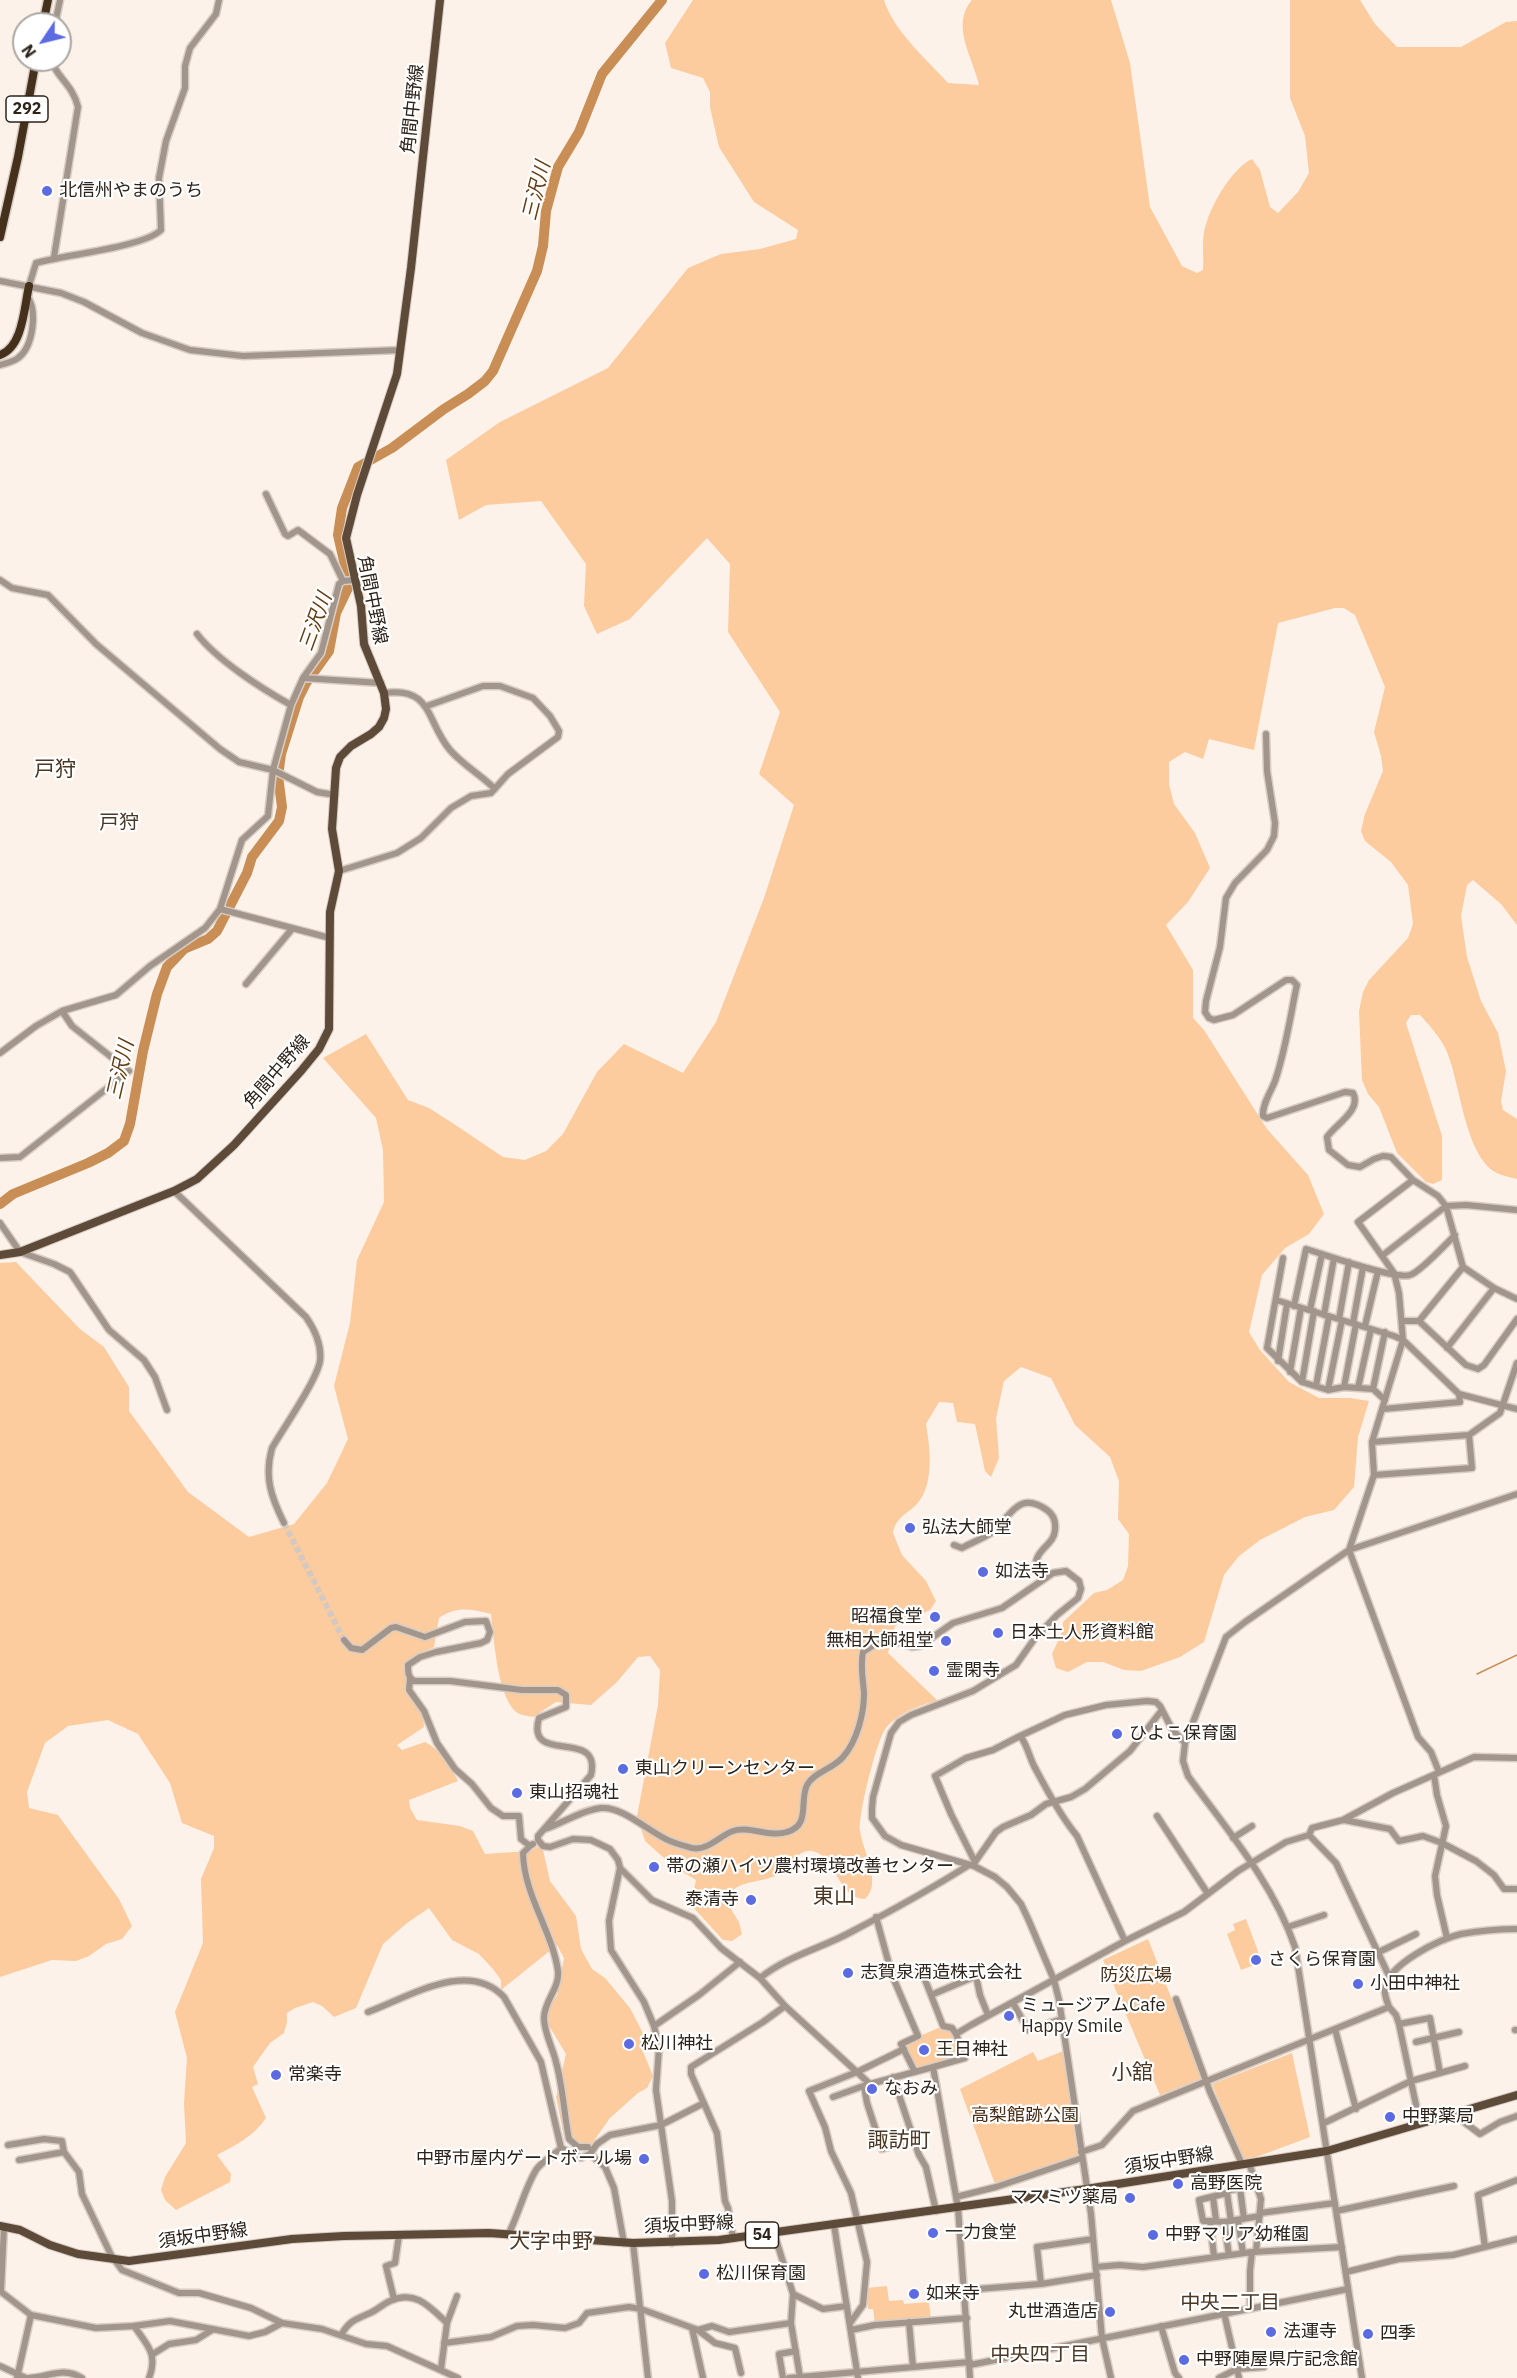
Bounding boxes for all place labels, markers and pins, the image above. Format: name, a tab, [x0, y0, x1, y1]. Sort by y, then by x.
place label: 北信州やまのうち	[59, 180, 203, 202]
marker: 北信州やまのうち	[40, 184, 54, 198]
place label: 弘法大師堂	[922, 1517, 1012, 1539]
marker: 弘法大師堂	[903, 1521, 917, 1535]
place label: 如法寺	[995, 1561, 1049, 1583]
marker: 如法寺	[976, 1565, 990, 1579]
place label: 昭福食堂	[851, 1606, 923, 1628]
marker: 昭福食堂	[928, 1610, 942, 1624]
place label: 日本土人形資料館	[1010, 1622, 1154, 1644]
marker: 日本土人形資料館	[991, 1626, 1005, 1640]
place label: 無相大師祖堂	[826, 1630, 934, 1652]
marker: 無相大師祖堂	[939, 1634, 953, 1648]
place label: 霊閑寺	[946, 1660, 1000, 1682]
marker: 霊閑寺	[927, 1664, 941, 1678]
place label: ひよこ保育園	[1129, 1723, 1237, 1745]
marker: ひよこ保育園	[1110, 1727, 1124, 1741]
place label: 東山クリーンセンター	[635, 1758, 815, 1780]
marker: 東山クリーンセンター	[616, 1762, 630, 1776]
place label: 東山招魂社	[529, 1782, 619, 1804]
marker: 東山招魂社	[510, 1786, 524, 1800]
place label: 帯の瀬ハイツ農村環境改善センター	[666, 1856, 954, 1878]
marker: 帯の瀬ハイツ農村環境改善センター	[647, 1860, 661, 1874]
place label: 泰清寺	[685, 1889, 739, 1911]
marker: 泰清寺	[744, 1893, 758, 1907]
place label: さくら保育園	[1268, 1949, 1376, 1971]
marker: さくら保育園	[1249, 1953, 1263, 1967]
place label: 志賀泉酒造株式会社	[860, 1962, 1022, 1984]
marker: 志賀泉酒造株式会社	[841, 1966, 855, 1980]
place label: 小田中神社	[1370, 1973, 1460, 1995]
marker: 小田中神社	[1351, 1977, 1365, 1991]
place label: ミュージアムCafe Happy Smile	[1021, 1995, 1165, 2038]
marker: ミュージアムCafe Happy Smile	[1002, 2009, 1016, 2023]
place label: 松川神社	[641, 2033, 713, 2055]
marker: 松川神社	[622, 2037, 636, 2051]
place label: 王日神社	[936, 2039, 1008, 2061]
marker: 王日神社	[917, 2043, 931, 2057]
place label: 常楽寺	[288, 2064, 342, 2086]
marker: 常楽寺	[269, 2068, 283, 2082]
place label: なおみ	[884, 2078, 938, 2100]
marker: なおみ	[865, 2082, 879, 2096]
place label: 中野薬局	[1402, 2106, 1474, 2128]
marker: 中野薬局	[1383, 2110, 1397, 2124]
place label: 中野市屋内ゲートボール場	[416, 2148, 632, 2170]
marker: 中野市屋内ゲートボール場	[637, 2152, 651, 2166]
place label: 高野医院	[1190, 2173, 1262, 2195]
marker: 高野医院	[1171, 2177, 1185, 2191]
place label: マスミツ薬局	[1010, 2187, 1118, 2209]
marker: マスミツ薬局	[1123, 2191, 1137, 2205]
place label: 一力食堂	[945, 2222, 1017, 2244]
place label: 中野マリア幼稚園	[1165, 2224, 1309, 2246]
marker: 一力食堂	[926, 2226, 940, 2240]
marker: 中野マリア幼稚園	[1146, 2228, 1160, 2242]
place label: 松川保育園	[716, 2263, 806, 2285]
marker: 松川保育園	[697, 2267, 711, 2281]
place label: 如来寺	[926, 2283, 980, 2305]
marker: 如来寺	[907, 2287, 921, 2301]
place label: 丸世酒造店	[1008, 2301, 1098, 2323]
marker: 丸世酒造店	[1103, 2305, 1117, 2319]
place label: 法運寺	[1283, 2321, 1337, 2343]
place label: 四季	[1380, 2323, 1416, 2345]
marker: 法運寺	[1264, 2325, 1278, 2339]
marker: 四季	[1361, 2327, 1375, 2341]
place label: 中野陣屋県庁記念館	[1196, 2349, 1358, 2371]
marker: 中野陣屋県庁記念館	[1177, 2353, 1191, 2367]

